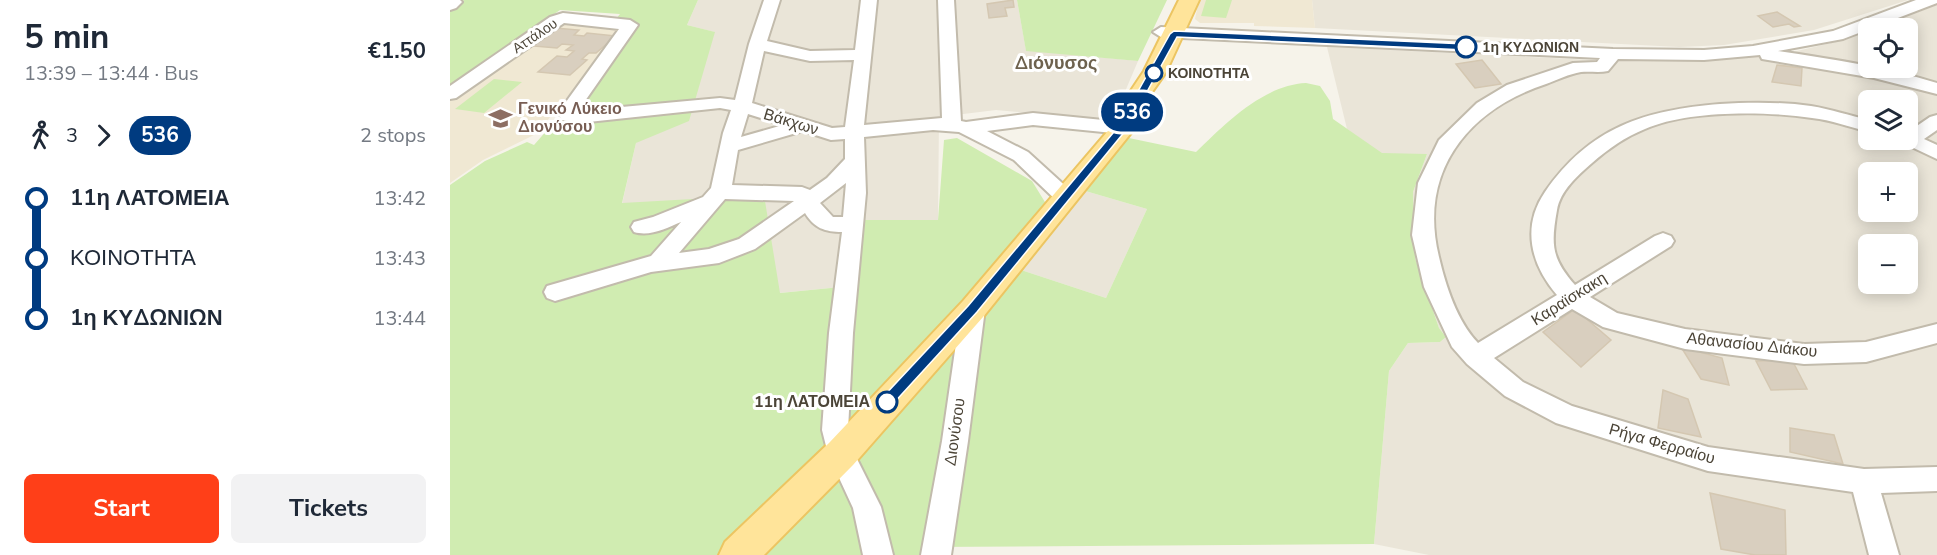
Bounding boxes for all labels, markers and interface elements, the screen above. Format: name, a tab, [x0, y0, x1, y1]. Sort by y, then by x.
street label: Αττάλου	[509, 14, 561, 58]
text: 5 min	[24, 15, 109, 60]
map controls	[1858, 18, 1918, 294]
button: locate	[1858, 18, 1918, 78]
text: €1.50	[368, 36, 426, 66]
marker: 1η ΚΥΔΩΝΙΩΝ	[1455, 36, 1477, 58]
place label: 1η ΚΥΔΩΝΙΩΝ	[1482, 38, 1579, 57]
district label: Διόνυσος	[1015, 51, 1097, 75]
text: 13:39 – 13:44 · Bus	[24, 60, 199, 87]
marker: ΚΟΙΝΟΤΗΤΑ	[1145, 64, 1163, 82]
place label: ΚΟΙΝΟΤΗΤΑ	[1168, 64, 1250, 83]
button: layers	[1858, 90, 1918, 150]
line badge: 536	[1098, 92, 1166, 132]
place label: Γενικό Λύκειο Διονύσου	[518, 98, 622, 138]
text: 536	[1113, 98, 1151, 126]
street label: Βάκχων	[761, 103, 821, 141]
school or university icon: Γενικό Λύκειο Διονύσου	[487, 105, 513, 131]
icon: walk	[24, 119, 57, 152]
icon: forward	[87, 119, 120, 152]
text: 536	[141, 121, 179, 149]
text: 3	[66, 122, 78, 149]
text: 2 stops	[360, 122, 426, 149]
button: +	[1858, 162, 1918, 222]
text: 11η ΛΑΤΟΜΕΙΑ	[70, 183, 230, 213]
text: 13:42	[373, 185, 426, 212]
button: −	[1858, 234, 1918, 294]
text: ΚΟΙΝΟΤΗΤΑ	[70, 243, 196, 273]
text: 13:43	[373, 245, 426, 272]
street label: Καραϊσκακη	[1527, 267, 1611, 331]
text: 1η ΚΥΔΩΝΙΩΝ	[70, 303, 223, 333]
text: 13:44	[373, 305, 426, 332]
street label: Αθανασίου Διάκου	[1686, 327, 1818, 363]
place label: 11η ΛΑΤΟΜΕΙΑ	[754, 391, 870, 413]
marker: 11η ΛΑΤΟΜΕΙΑ	[876, 391, 898, 413]
street label: Διονύσου	[939, 397, 971, 467]
street label: Ρήγα Φερραίου	[1606, 418, 1718, 470]
button: Start	[24, 474, 219, 543]
button: Tickets	[231, 474, 426, 543]

